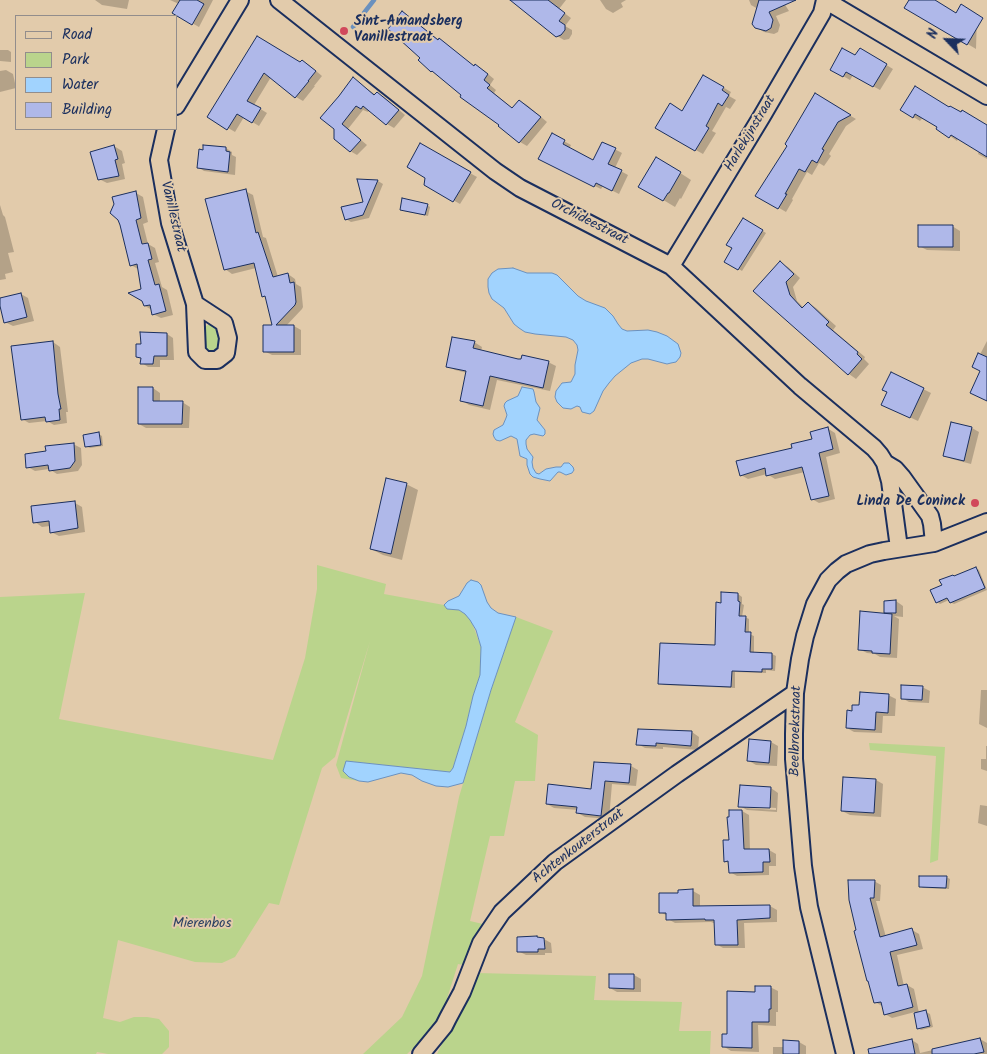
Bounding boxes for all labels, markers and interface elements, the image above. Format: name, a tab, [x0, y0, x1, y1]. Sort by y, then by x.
legend	[15, 15, 178, 130]
place label: Sint-Amandsberg Vanillestraat	[354, 15, 463, 48]
north arrow	[922, 15, 972, 65]
text: Road	[62, 23, 92, 47]
marker: Sint-Amandsberg Vanillestraat	[338, 25, 350, 37]
text: N	[921, 25, 945, 42]
text: Park	[62, 48, 89, 72]
text: Water	[62, 73, 98, 97]
street label: Harlekijnstraat	[722, 93, 780, 175]
text: Building	[62, 98, 112, 122]
street label: Vanillestraat	[156, 180, 188, 254]
street label: Orchideestraat	[548, 196, 630, 250]
place label: Linda De Coninck	[856, 495, 965, 511]
marker: Linda De Coninck	[969, 497, 981, 509]
street label: Beelbroekstraat	[788, 686, 806, 776]
street label: Achtenkouterstraat	[530, 806, 628, 888]
park label: Mierenbos	[173, 917, 231, 933]

